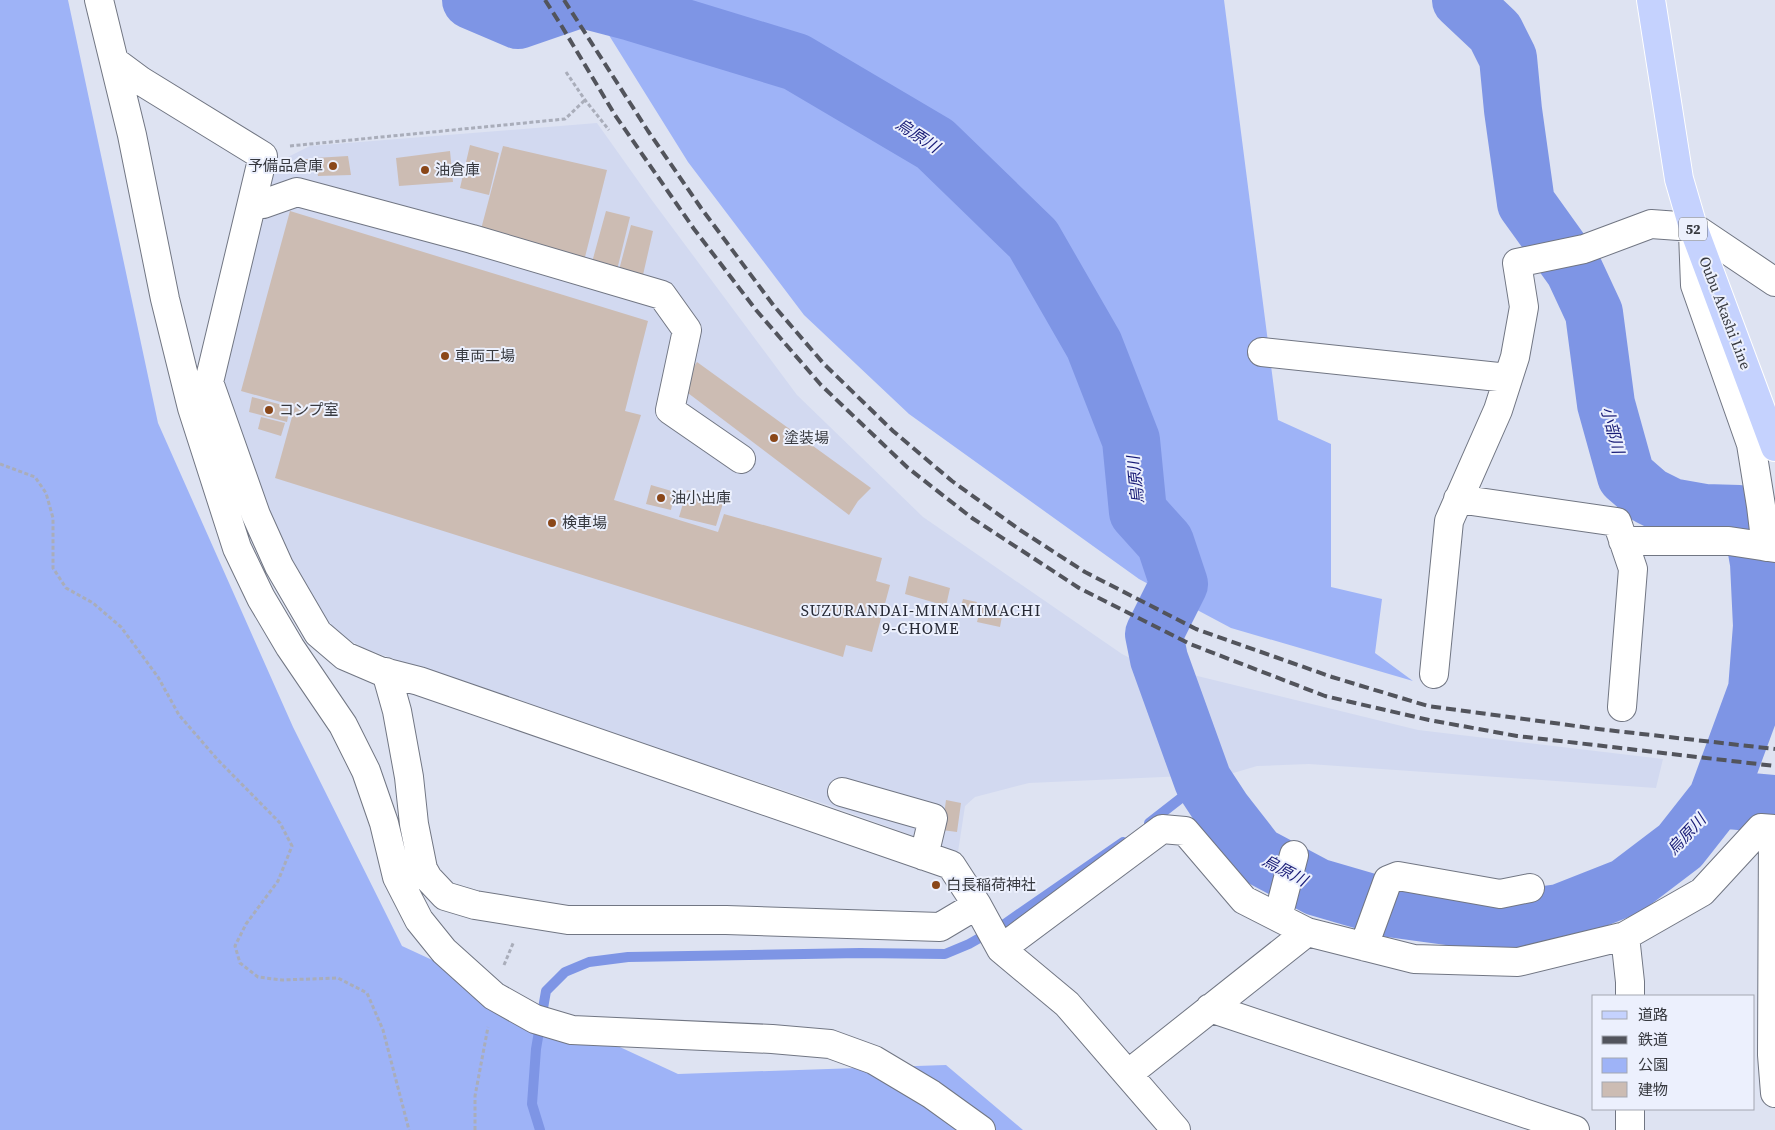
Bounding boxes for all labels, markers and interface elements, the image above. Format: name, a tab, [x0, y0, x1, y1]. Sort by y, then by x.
water label: 烏原川	[892, 113, 946, 158]
place label: 予備品倉庫	[248, 155, 323, 176]
place label: 油倉庫	[435, 159, 480, 180]
marker: 予備品倉庫	[327, 160, 339, 172]
marker: 油倉庫	[419, 164, 431, 176]
road number: 52	[1679, 218, 1707, 240]
street label: Oubu Akashi Line	[1694, 253, 1757, 373]
place label: 車両工場	[455, 345, 515, 366]
marker: 車両工場	[439, 350, 451, 362]
place label: コンプ室	[279, 399, 339, 420]
marker: コンプ室	[263, 404, 275, 416]
water label: 小部川	[1596, 404, 1630, 458]
place label: 塗装場	[784, 427, 829, 448]
marker: 塗装場	[768, 432, 780, 444]
water label: 烏原川	[1121, 453, 1148, 505]
place label: 油小出庫	[671, 487, 731, 508]
marker: 油小出庫	[655, 492, 667, 504]
place label: 検車場	[562, 512, 607, 533]
marker: 検車場	[546, 517, 558, 529]
district label: SUZURANDAI-MINAMIMACHI 9-CHOME	[801, 599, 1041, 639]
water label: 烏原川	[1662, 807, 1712, 859]
water label: 烏原川	[1259, 849, 1313, 892]
place label: 白長稲荷神社	[946, 874, 1036, 895]
marker: 白長稲荷神社	[930, 879, 942, 891]
legend	[1592, 995, 1755, 1110]
text: 道路	[1638, 1004, 1668, 1025]
text: 鉄道	[1638, 1029, 1668, 1050]
text: 公園	[1638, 1054, 1668, 1075]
text: 建物	[1638, 1079, 1668, 1100]

